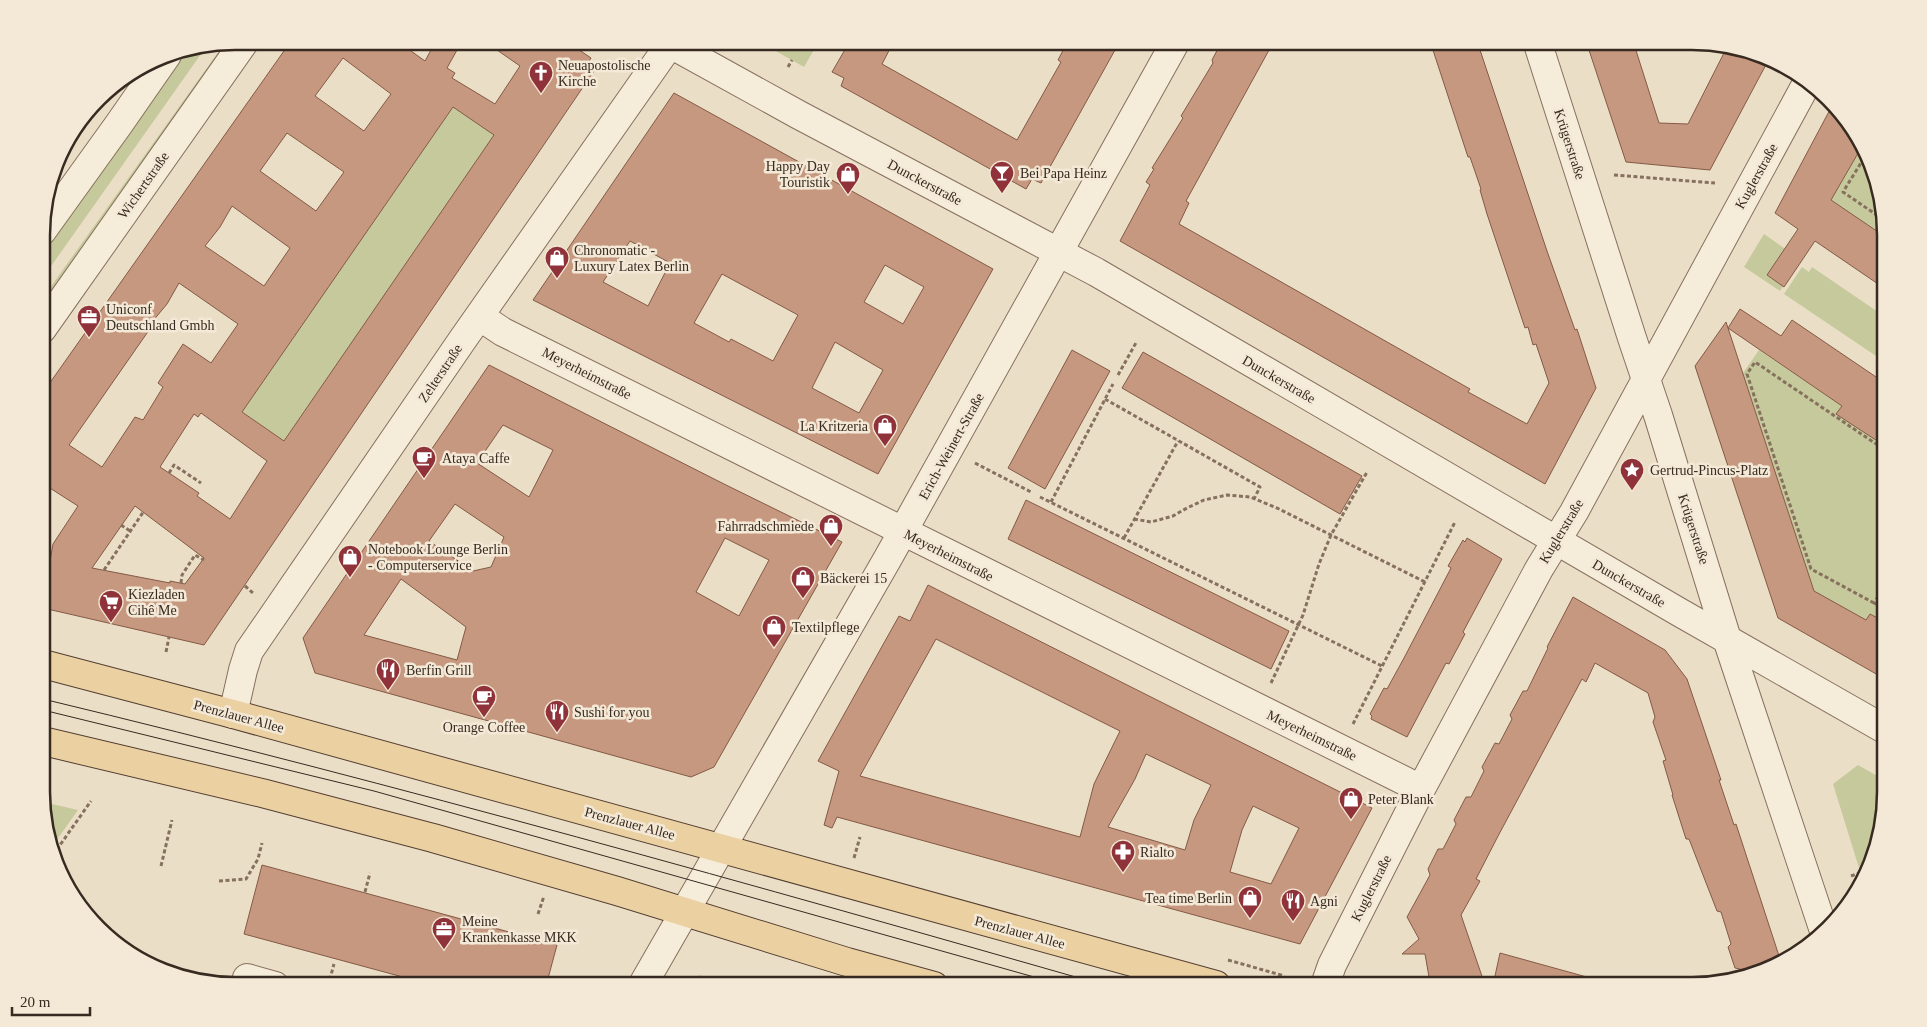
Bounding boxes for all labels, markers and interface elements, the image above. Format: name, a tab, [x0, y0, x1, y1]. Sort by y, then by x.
place label: Neuapostolische Kirche	[558, 58, 651, 89]
church icon: Neuapostolische Kirche	[528, 60, 554, 94]
street label: Krügerstraße	[1551, 107, 1588, 181]
street label: Kuglerstraße	[1732, 141, 1781, 212]
street label: Wichertstraße	[115, 149, 172, 222]
street label: Dunckerstraße	[885, 157, 964, 208]
place label: Happy Day Touristik	[766, 159, 830, 190]
bar icon: Bei Papa Heinz	[989, 160, 1015, 194]
shop icon: Happy Day Touristik	[835, 161, 861, 195]
place label: Bei Papa Heinz	[1020, 166, 1107, 181]
place label: Chronomatic - Luxury Latex Berlin	[574, 243, 689, 274]
shop icon: Chronomatic - Luxury Latex Berlin	[544, 245, 570, 279]
place label: Uniconf Deutschland Gmbh	[106, 302, 214, 333]
office icon: Uniconf Deutschland Gmbh	[76, 304, 102, 338]
street label: Zelterstraße	[416, 341, 465, 405]
street label: Meyerheimstraße	[540, 345, 634, 402]
street label: Dunckerstraße	[1240, 353, 1318, 406]
street label: Erich-Weinert-Straße	[916, 390, 987, 502]
shop icon: La Kritzeria	[872, 413, 898, 447]
place label: La Kritzeria	[800, 419, 869, 434]
cafe icon: Ataya Caffe	[411, 445, 437, 479]
place label: Ataya Caffe	[442, 451, 510, 466]
place icon: Gertrud-Pincus-Platz	[1619, 457, 1645, 491]
place label: Gertrud-Pincus-Platz	[1650, 463, 1768, 478]
street label: Krügerstraße	[1675, 492, 1712, 566]
street label: Kuglerstraße	[1536, 496, 1586, 566]
shop icon: Fahrradschmiede	[818, 513, 844, 547]
place label: Fahrradschmiede	[718, 519, 814, 534]
street label: Meyerheimstraße	[902, 527, 996, 584]
place label: Notebook Lounge Berlin - Computerservice	[368, 542, 508, 573]
shop icon: Notebook Lounge Berlin - Computerservice	[337, 544, 363, 578]
street label: Dunckerstraße	[1590, 557, 1668, 610]
shop icon: Bäckerei 15	[790, 565, 816, 599]
place label: Bäckerei 15	[820, 571, 887, 586]
place label: Kiezladen Cihê Me	[128, 587, 185, 618]
supermarket icon: Kiezladen Cihê Me	[98, 589, 124, 623]
shop icon: Textilpflege	[761, 614, 787, 648]
place label: Textilpflege	[792, 620, 859, 635]
restaurant icon: Berfin Grill	[375, 657, 401, 691]
place label: Berfin Grill	[406, 663, 472, 678]
cafe icon: Orange Coffee	[471, 684, 497, 718]
street label: Prenzlauer Allee	[192, 697, 286, 736]
restaurant icon: Sushi for you	[544, 699, 570, 733]
place label: Sushi for you	[574, 705, 649, 720]
street label: Meyerheimstraße	[1264, 707, 1359, 764]
place label: Orange Coffee	[443, 720, 525, 735]
shop icon: Peter Blank	[1338, 786, 1364, 820]
place label: Peter Blank	[1368, 792, 1434, 807]
street label: Prenzlauer Allee	[583, 804, 677, 843]
pharmacy icon: Rialto	[1110, 839, 1136, 873]
place label: Rialto	[1140, 845, 1174, 860]
street label: Kuglerstraße	[1348, 853, 1395, 924]
shop icon: Tea time Berlin	[1237, 885, 1263, 919]
restaurant icon: Agni	[1280, 888, 1306, 922]
place label: Tea time Berlin	[1145, 891, 1232, 906]
place label: Agni	[1310, 894, 1338, 909]
street label: Prenzlauer Allee	[973, 913, 1067, 952]
place label: Meine Krankenkasse MKK	[462, 914, 577, 945]
office icon: Meine Krankenkasse MKK	[431, 916, 457, 950]
scale bar	[12, 984, 90, 1016]
text: 20 m	[20, 994, 51, 1010]

